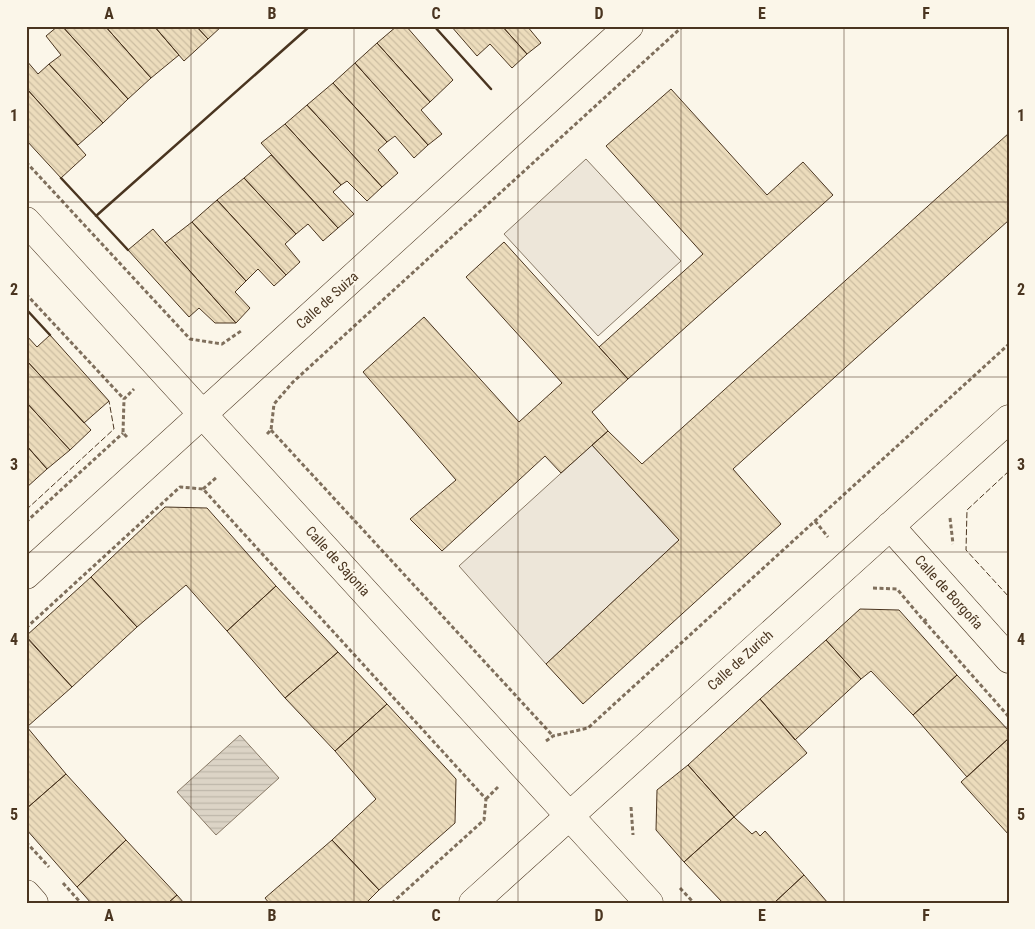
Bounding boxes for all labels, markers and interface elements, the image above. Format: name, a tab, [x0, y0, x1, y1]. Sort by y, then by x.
text: A	[104, 4, 114, 23]
text: B	[268, 4, 277, 23]
text: C	[431, 4, 441, 23]
text: D	[594, 4, 604, 23]
text: E	[758, 4, 766, 23]
text: F	[922, 4, 930, 23]
text: 1	[10, 106, 18, 125]
text: 1	[1017, 106, 1025, 125]
street label: Calle de Suiza	[293, 268, 361, 332]
text: 2	[10, 280, 18, 299]
text: 2	[1017, 280, 1025, 299]
text: 3	[10, 455, 18, 474]
text: 3	[1017, 455, 1025, 474]
street label: Calle de Sajonia	[302, 523, 374, 599]
street label: Calle de Borgoña	[912, 552, 986, 632]
street label: Calle de Zurich	[704, 627, 776, 693]
text: 4	[10, 630, 18, 649]
text: 4	[1017, 630, 1025, 649]
text: 5	[10, 805, 18, 824]
text: 5	[1017, 805, 1025, 824]
text: A	[104, 906, 114, 925]
text: B	[268, 906, 277, 925]
text: C	[431, 906, 441, 925]
text: D	[594, 906, 604, 925]
text: E	[758, 906, 766, 925]
text: F	[922, 906, 930, 925]

